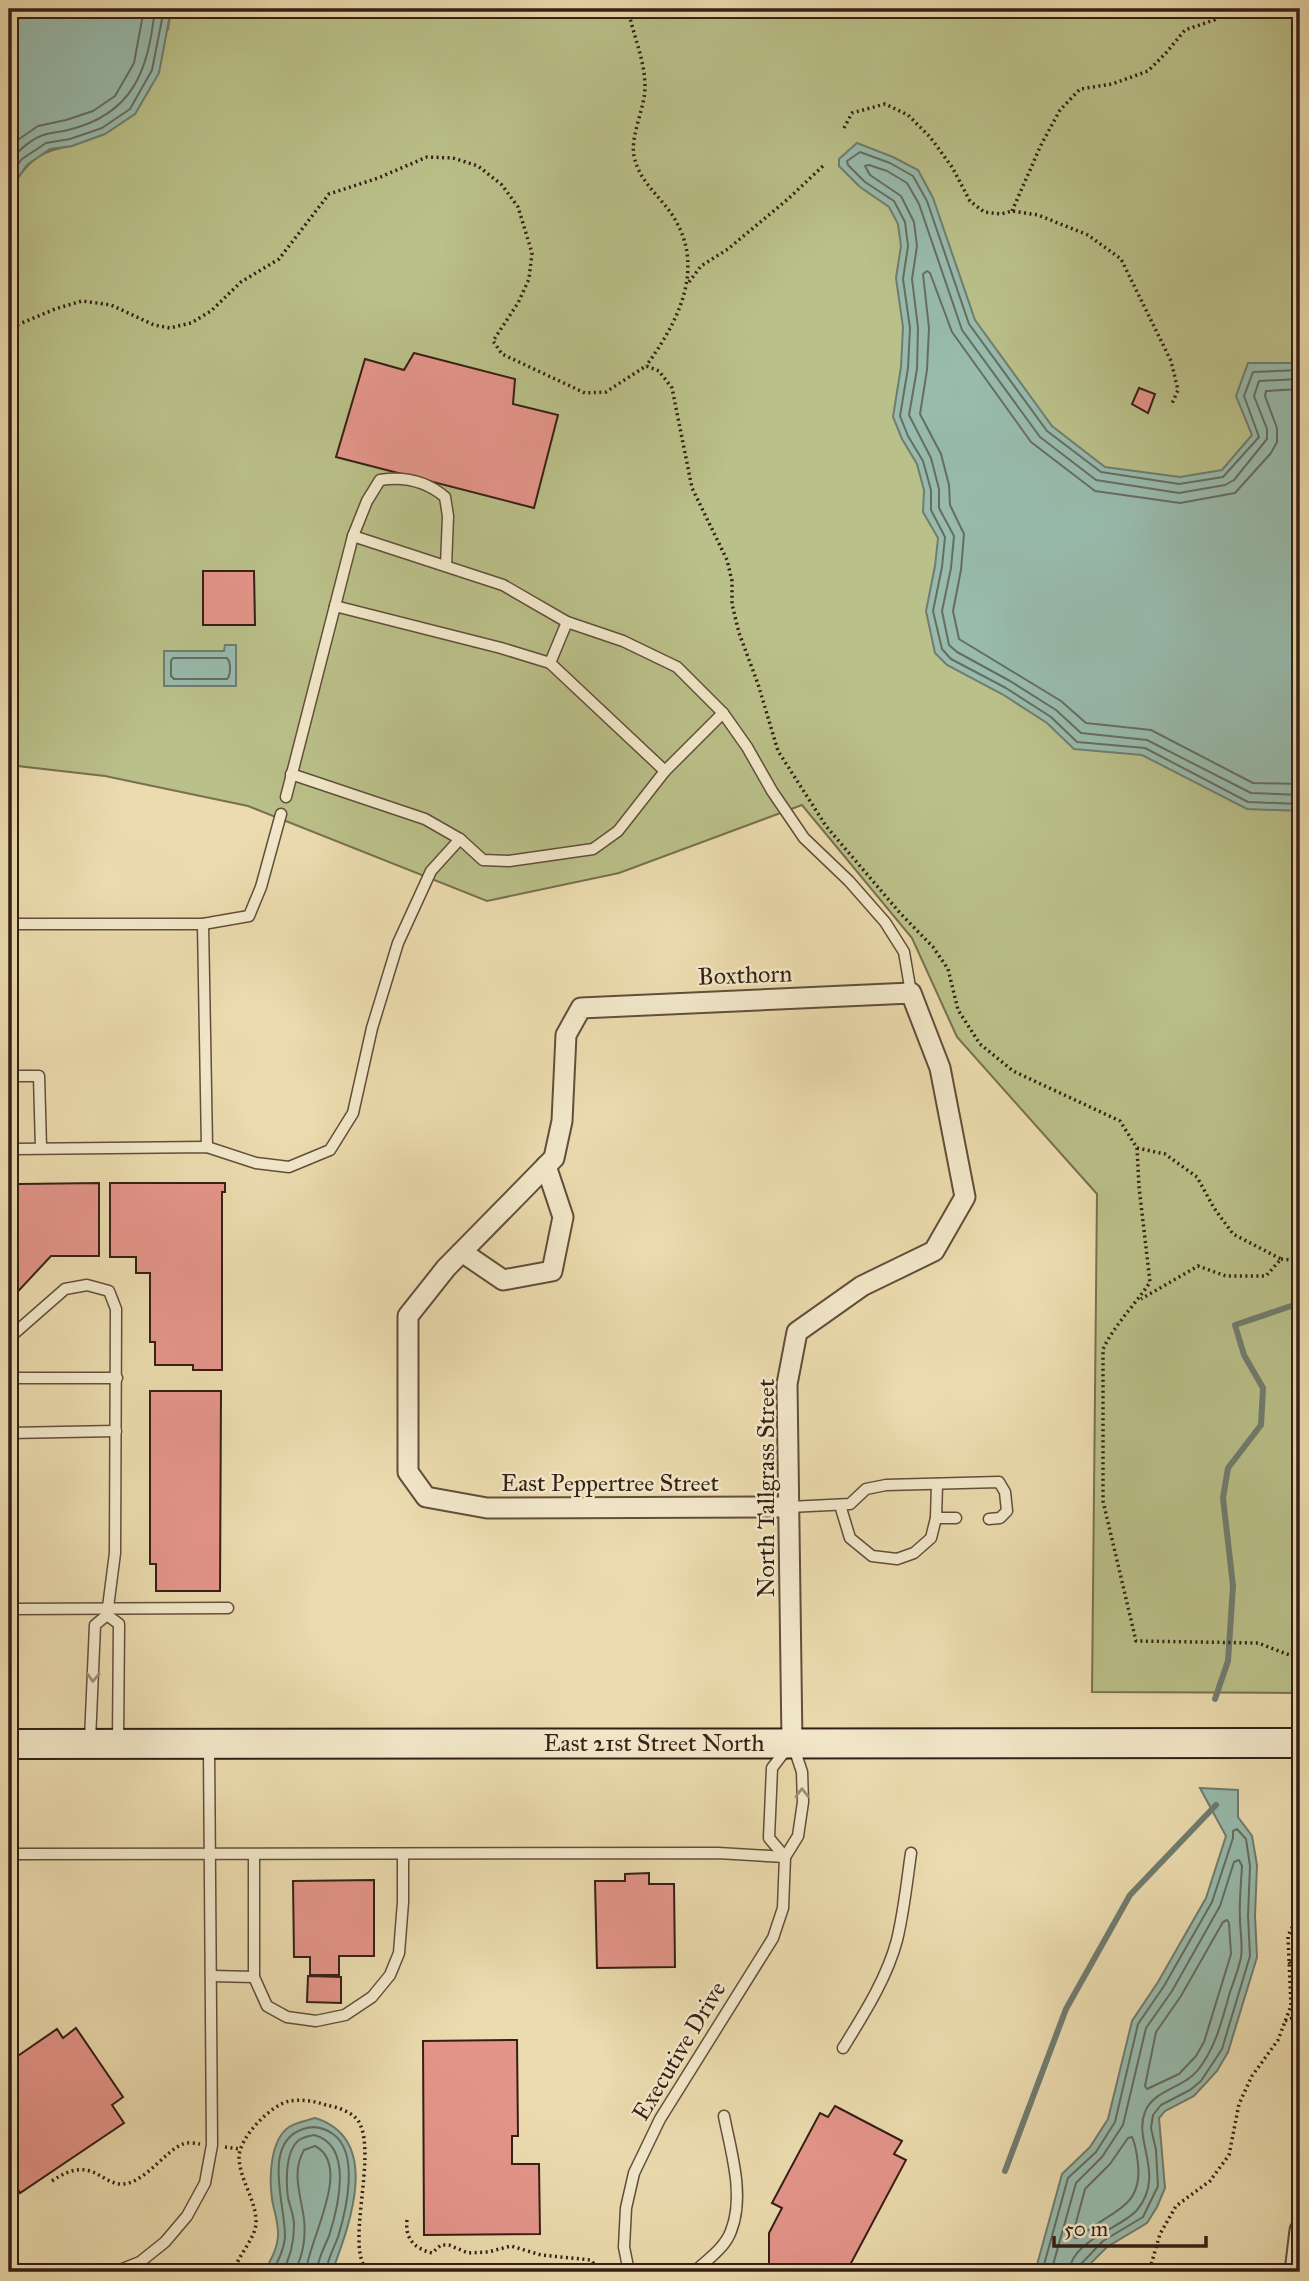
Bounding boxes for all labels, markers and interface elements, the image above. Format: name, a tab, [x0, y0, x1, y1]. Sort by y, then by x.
street label: Boxthorn	[697, 958, 793, 992]
street label: North Tallgrass Street	[751, 1378, 781, 1597]
street label: East Peppertree Street	[501, 1468, 720, 1498]
one-way arrow	[85, 1671, 100, 1682]
street label: East 21st Street North	[543, 1728, 765, 1758]
one-way arrow	[794, 1787, 810, 1798]
street label: Executive Drive	[626, 1976, 732, 2126]
scale bar	[1054, 2204, 1206, 2248]
text: 50 m	[1064, 2216, 1109, 2242]

